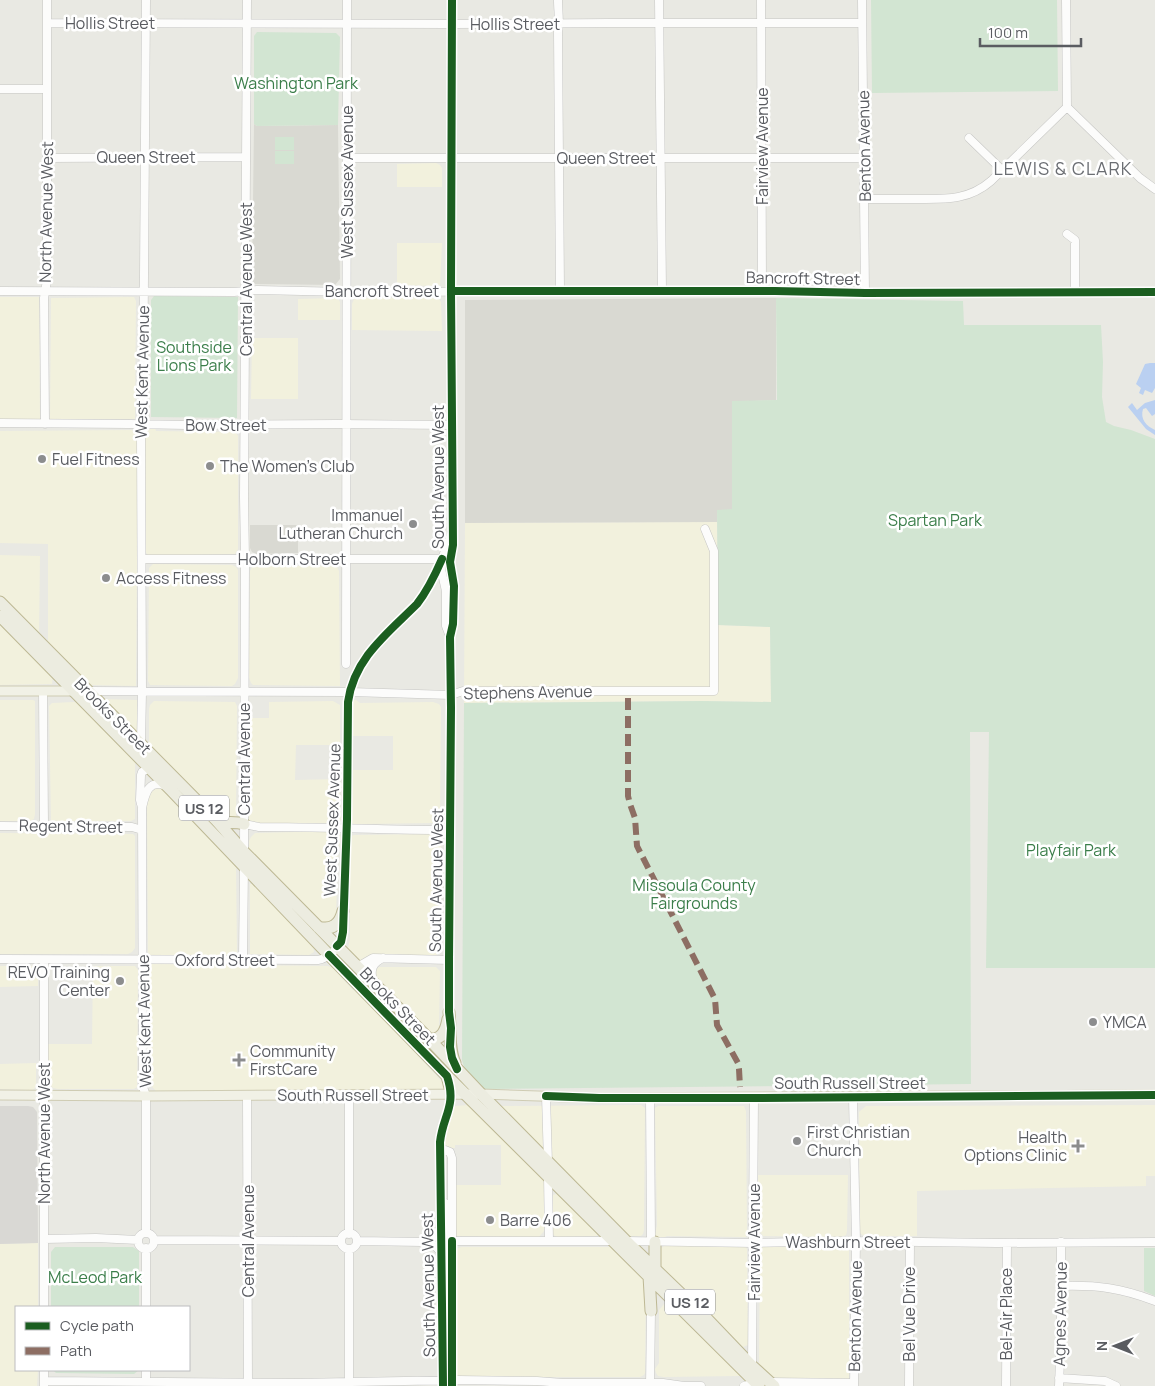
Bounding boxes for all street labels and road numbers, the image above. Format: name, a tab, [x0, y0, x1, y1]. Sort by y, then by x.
street label: Hollis Street	[65, 12, 155, 34]
street label: Hollis Street	[470, 13, 560, 35]
street label: Fairview Avenue	[751, 87, 773, 205]
street label: Benton Avenue	[852, 90, 876, 202]
street label: West Sussex Avenue	[336, 106, 358, 258]
street label: North Avenue West	[34, 141, 58, 283]
street label: Queen Street	[96, 146, 196, 168]
street label: Queen Street	[556, 147, 656, 169]
street label: Central Avenue West	[235, 202, 257, 356]
street label: Bancroft Street	[746, 266, 860, 290]
street label: Bancroft Street	[325, 280, 439, 302]
street label: West Kent Avenue	[130, 305, 154, 439]
street label: South Avenue West	[427, 405, 449, 549]
street label: Bow Street	[185, 414, 267, 436]
street label: Holborn Street	[238, 548, 346, 570]
street label: Brooks Street	[70, 673, 156, 759]
street label: Stephens Avenue	[463, 680, 593, 704]
street label: Central Avenue	[233, 703, 255, 815]
street label: West Sussex Avenue	[318, 743, 346, 897]
road number: US 12	[179, 796, 229, 820]
street label: South Avenue West	[424, 808, 448, 952]
street label: Regent Street	[19, 814, 123, 838]
street label: Oxford Street	[175, 949, 275, 971]
street label: West Kent Avenue	[132, 954, 156, 1088]
street label: Brooks Street	[355, 962, 441, 1050]
street label: North Avenue West	[33, 1062, 55, 1204]
street label: South Russell Street	[774, 1072, 926, 1094]
street label: South Russell Street	[277, 1084, 429, 1106]
street label: Fairview Avenue	[743, 1183, 765, 1301]
street label: Central Avenue	[237, 1185, 259, 1297]
street label: South Avenue West	[416, 1213, 440, 1357]
street label: Washburn Street	[785, 1231, 911, 1253]
street label: Benton Avenue	[843, 1260, 867, 1372]
street label: Agnes Avenue	[1048, 1261, 1072, 1367]
street label: Bel Vue Drive	[898, 1267, 920, 1361]
street label: Bel-Air Place	[995, 1268, 1017, 1360]
road number: US 12	[665, 1290, 715, 1314]

